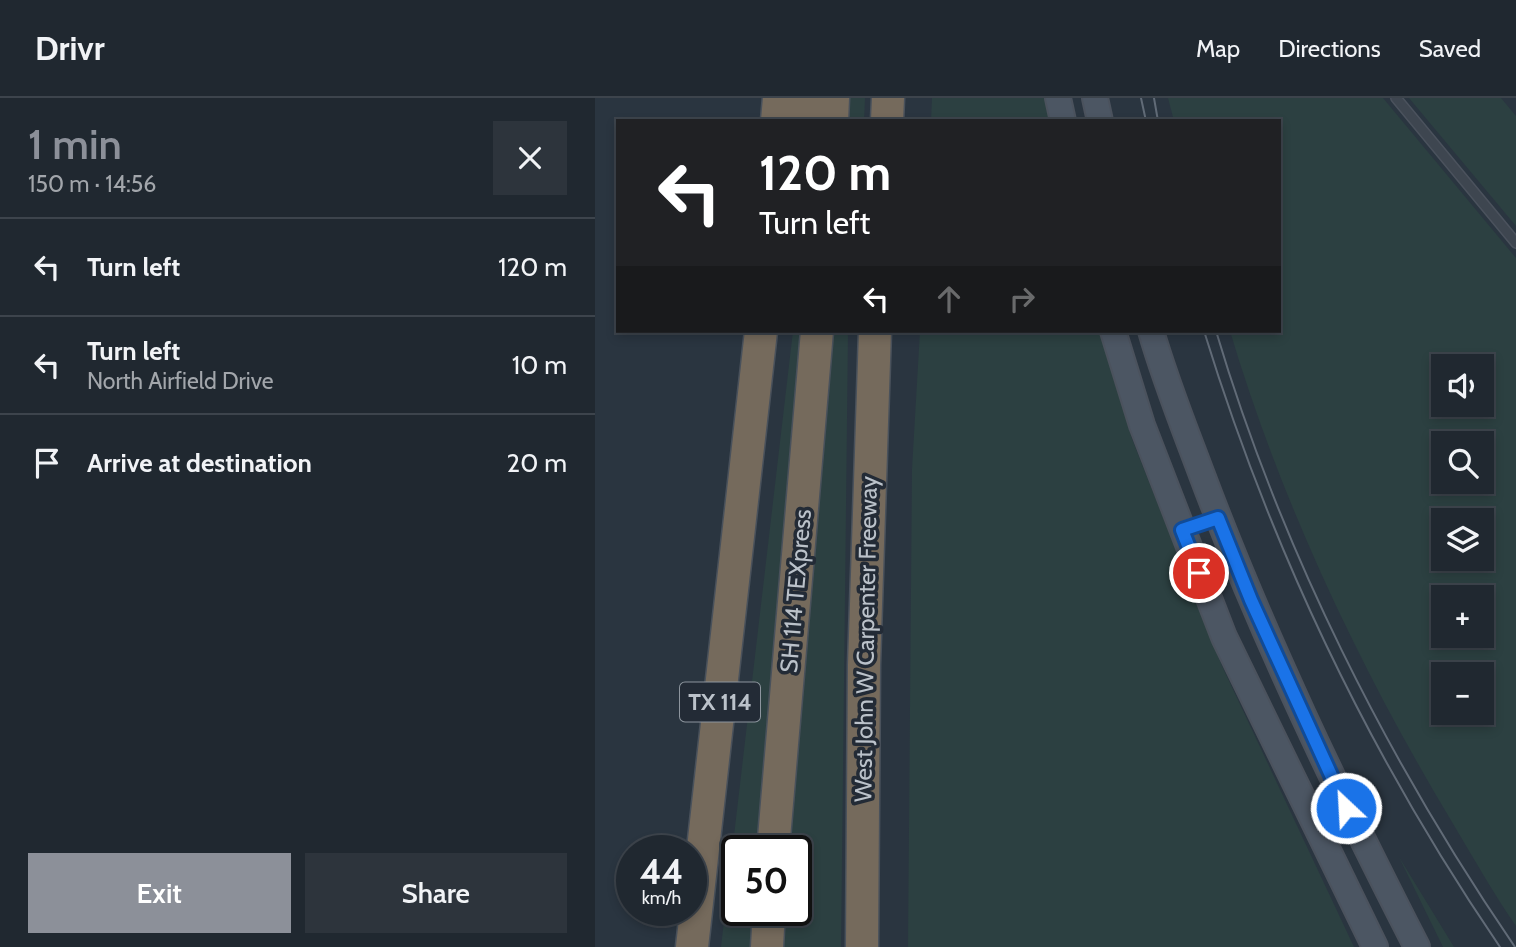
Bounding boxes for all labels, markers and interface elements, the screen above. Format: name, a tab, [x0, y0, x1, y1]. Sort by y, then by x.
text: Drivr	[35, 28, 105, 68]
text: Map	[1196, 34, 1240, 63]
text: Directions	[1278, 34, 1381, 63]
text: Saved	[1419, 34, 1481, 63]
text: 1 min	[28, 118, 122, 170]
button: close	[493, 121, 567, 195]
text: 120 m	[759, 143, 891, 202]
icon: left	[644, 147, 735, 238]
text: 150 m · 14:56	[28, 170, 156, 198]
text: Turn left	[759, 203, 870, 242]
icon: left	[28, 248, 66, 286]
text: Turn left	[87, 251, 180, 283]
text: 120 m	[498, 251, 567, 283]
icon: left	[857, 280, 895, 318]
icon: ahead	[930, 280, 968, 318]
icon: right	[1003, 280, 1041, 318]
text: Turn left	[87, 335, 180, 367]
icon: left	[28, 346, 66, 384]
text: 10 m	[512, 349, 567, 381]
map controls	[1431, 354, 1494, 725]
button: sound	[1431, 354, 1494, 417]
text: North Airfield Drive	[87, 367, 274, 395]
button: search	[1431, 431, 1494, 494]
icon: arrive	[28, 444, 66, 482]
text: Arrive at destination	[87, 447, 312, 479]
text: 20 m	[507, 447, 567, 479]
street label: West John W Carpenter Freeway	[848, 476, 883, 802]
street label: SH 114 TEXpress	[774, 508, 817, 674]
button: layers	[1431, 508, 1494, 571]
pin	[1169, 543, 1229, 603]
icon: arrive	[1180, 554, 1218, 592]
button: +	[1431, 585, 1494, 648]
button: −	[1431, 662, 1494, 725]
road number: TX 114	[680, 682, 760, 722]
position arrow	[1309, 771, 1383, 845]
speed limit sign: 50	[721, 835, 812, 926]
text: 44	[640, 850, 683, 893]
button: Exit	[28, 853, 291, 933]
button: Share	[305, 853, 567, 933]
text: km/h	[642, 887, 681, 909]

